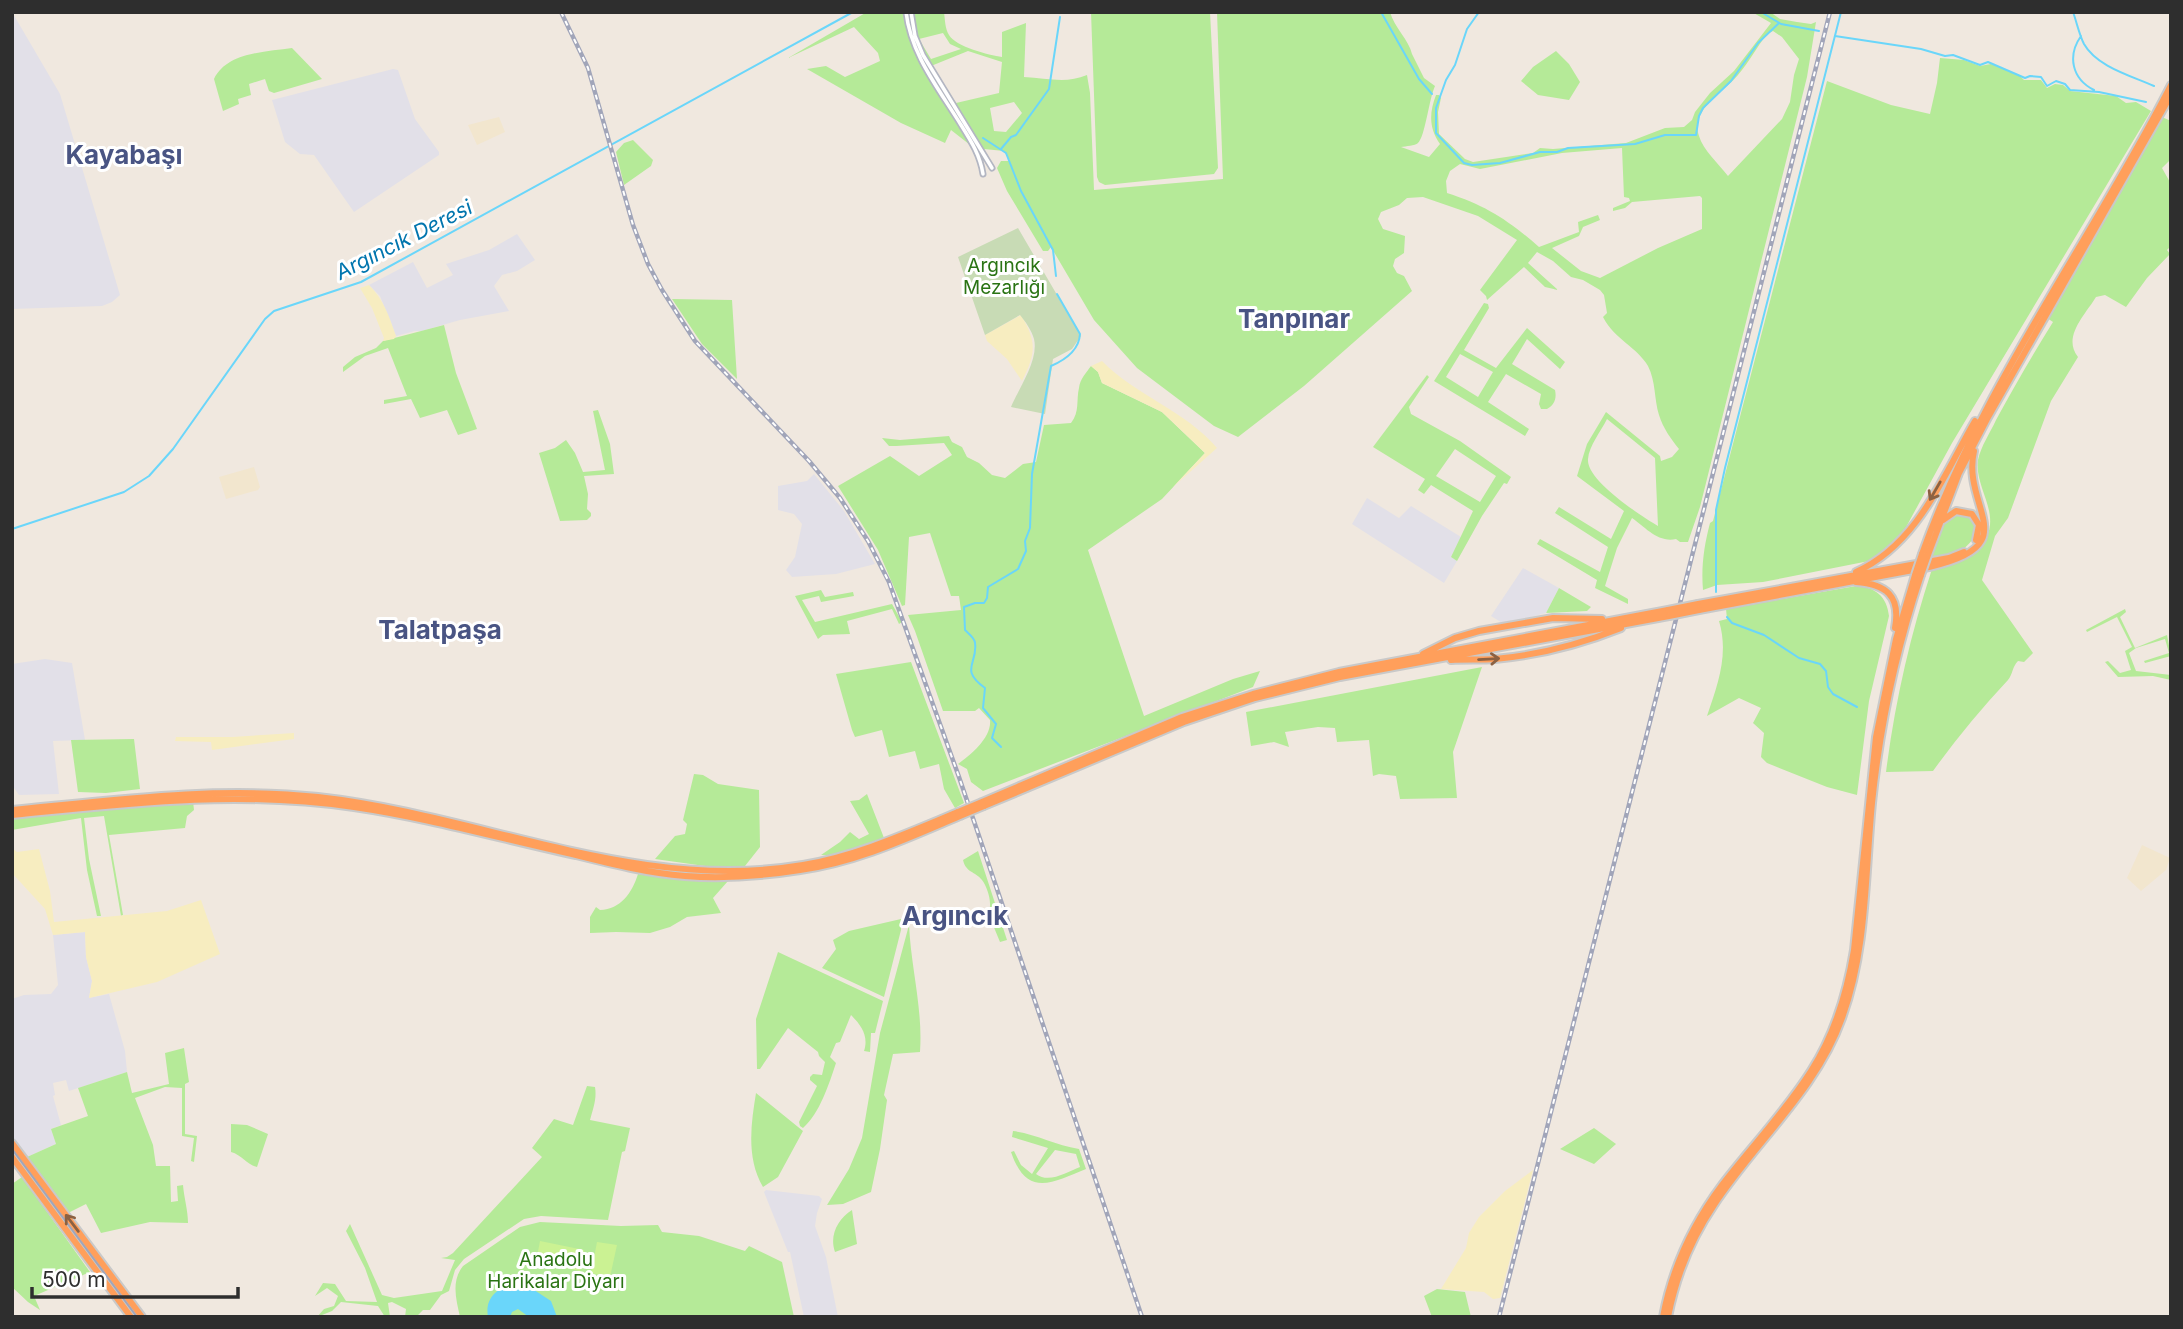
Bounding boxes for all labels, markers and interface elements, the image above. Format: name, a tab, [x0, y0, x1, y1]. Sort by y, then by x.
district label: Kayabaşı	[65, 139, 183, 170]
water label: Argıncık Deresi	[330, 194, 477, 285]
park label: Argıncık Mezarlığı	[963, 254, 1045, 299]
district label: Tanpınar	[1238, 303, 1350, 334]
one-way arrow	[1928, 480, 1942, 500]
district label: Talatpaşa	[378, 614, 502, 645]
one-way arrow	[1478, 652, 1500, 665]
district label: Argıncık	[902, 900, 1008, 931]
one-way arrow	[65, 1214, 79, 1233]
park label: Anadolu Harikalar Diyarı	[487, 1248, 625, 1293]
scale bar	[32, 1256, 238, 1300]
text: 500 m	[42, 1267, 106, 1292]

